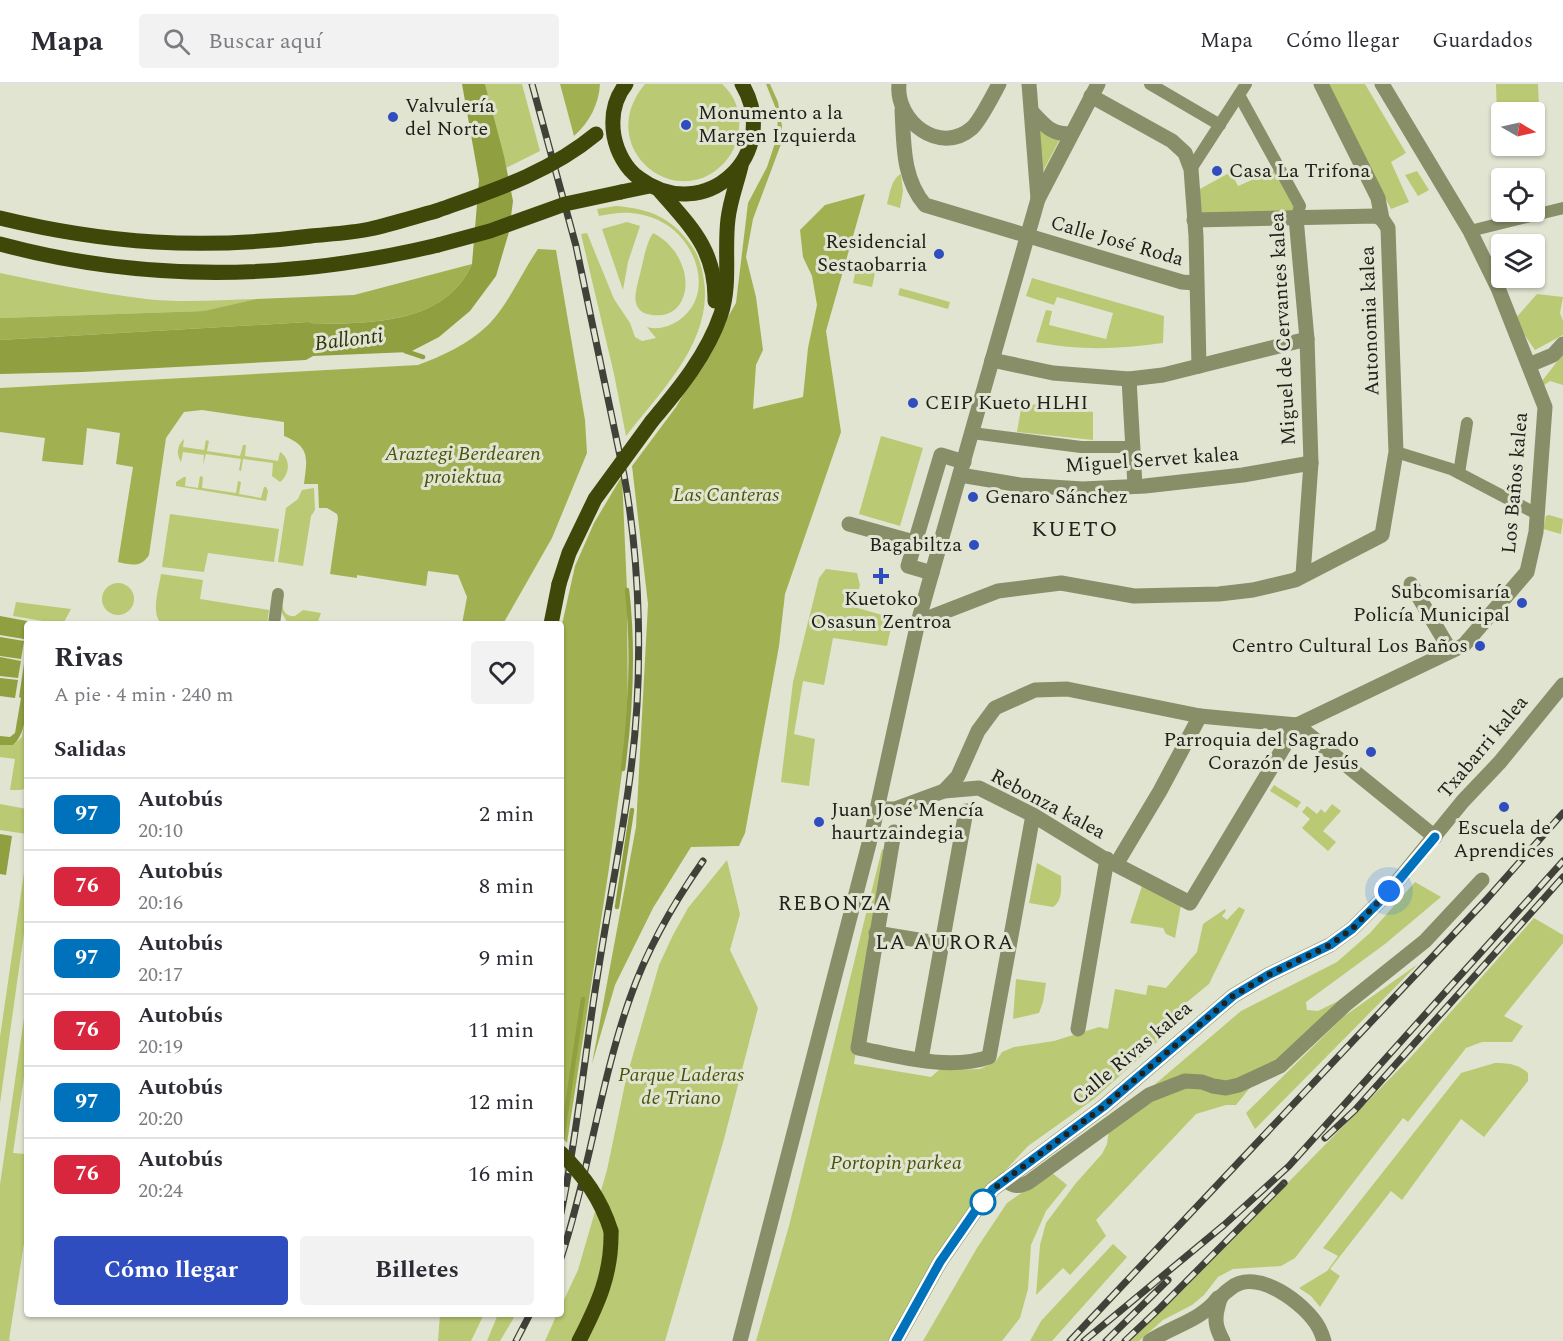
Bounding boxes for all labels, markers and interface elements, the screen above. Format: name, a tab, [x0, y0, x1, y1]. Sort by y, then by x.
search box	[139, 14, 559, 68]
text: Mapa	[30, 20, 103, 63]
icon: search	[160, 25, 193, 58]
text: Buscar aquí	[208, 25, 322, 58]
text: Mapa	[1200, 25, 1253, 57]
text: Cómo llegar	[1286, 25, 1399, 57]
text: Guardados	[1432, 25, 1533, 57]
place label: Valvulería del Norte	[405, 91, 495, 144]
place label: Monumento a la Margen Izquierda	[698, 98, 857, 151]
north arrow	[1491, 102, 1545, 156]
map controls	[1491, 102, 1545, 288]
marker: Valvulería del Norte	[386, 110, 400, 124]
marker: Monumento a la Margen Izquierda	[679, 118, 693, 132]
place label: Casa La Trifona	[1229, 156, 1370, 186]
marker: Casa La Trifona	[1210, 164, 1224, 178]
button: locate	[1491, 168, 1545, 222]
street label: Calle José Roda	[1047, 208, 1187, 274]
street label: Miguel de Cervantes kalea	[1262, 211, 1304, 446]
place label: Residencial Sestaobarria	[817, 227, 927, 280]
button: layers	[1491, 234, 1545, 288]
street label: Autonomia kalea	[1352, 245, 1388, 397]
marker: Residencial Sestaobarria	[932, 247, 946, 261]
water label: Ballonti	[313, 320, 385, 360]
place label: CEIP Kueto HLHI	[925, 388, 1088, 418]
marker: CEIP Kueto HLHI	[906, 396, 920, 410]
street label: Los Baños kalea	[1494, 411, 1536, 555]
park label: Araztegi Berdearen proiektua	[384, 439, 541, 492]
street label: Miguel Servet kalea	[1064, 439, 1240, 481]
park label: Las Canteras	[673, 480, 779, 510]
place label: Genaro Sánchez	[985, 482, 1128, 512]
marker: Genaro Sánchez	[966, 490, 980, 504]
district label: KUETO	[1031, 513, 1119, 546]
place label: Bagabiltza	[869, 530, 962, 560]
marker: Bagabiltza	[967, 538, 981, 552]
marker: Kuetoko Osasun Zentroa	[872, 567, 890, 585]
place label: Subcomisaría Policía Municipal	[1353, 577, 1510, 630]
place label: Kuetoko Osasun Zentroa	[811, 584, 952, 637]
marker: Subcomisaría Policía Municipal	[1515, 596, 1529, 610]
place label: Centro Cultural Los Baños	[1231, 631, 1468, 661]
text: Rivas	[54, 636, 124, 679]
marker: Centro Cultural Los Baños	[1473, 639, 1487, 653]
button: heart	[471, 641, 534, 704]
text: A pie · 4 min · 240 m	[54, 680, 233, 710]
street label: Txabarri kalea	[1431, 688, 1536, 805]
place label: Parroquia del Sagrado Corazón de Jesús	[1164, 725, 1359, 778]
text: Salidas	[54, 733, 126, 766]
marker: Parroquia del Sagrado Corazón de Jesús	[1364, 745, 1378, 759]
street label: Rebonza kalea	[985, 761, 1111, 847]
text: Autobús	[138, 783, 223, 816]
place label: Juan José Mencía haurtzaindegia	[831, 795, 984, 848]
text: 97	[75, 798, 99, 830]
text: 2 min	[479, 798, 534, 831]
marker: Escuela de Aprendices	[1497, 800, 1511, 814]
place label: Escuela de Aprendices	[1454, 813, 1554, 866]
marker: Juan José Mencía haurtzaindegia	[812, 815, 826, 829]
text: 20:10	[138, 816, 183, 846]
text: Autobús	[138, 855, 223, 888]
text: 76	[75, 870, 99, 902]
text: 8 min	[479, 870, 534, 903]
your location	[1374, 876, 1404, 906]
text: 20:16	[138, 888, 183, 918]
district label: REBONZA	[778, 888, 892, 920]
text: Autobús	[138, 927, 223, 960]
district label: LA AURORA	[875, 927, 1015, 959]
text: 97	[75, 942, 99, 974]
text: 9 min	[479, 942, 534, 975]
text: 20:17	[138, 960, 183, 990]
street label: Calle Rivas kalea	[1065, 993, 1199, 1112]
text: Autobús	[138, 999, 223, 1032]
text: 76	[75, 1014, 99, 1046]
text: 11 min	[468, 1014, 534, 1047]
text: 20:19	[138, 1032, 183, 1062]
park label: Parque Laderas de Triano	[618, 1060, 744, 1113]
text: Autobús	[138, 1071, 223, 1104]
text: 97	[75, 1086, 99, 1118]
text: 12 min	[468, 1086, 534, 1119]
text: 20:20	[138, 1104, 183, 1134]
text: Autobús	[138, 1143, 223, 1176]
park label: Portopin parkea	[830, 1148, 962, 1178]
text: 76	[75, 1158, 99, 1190]
text: 16 min	[468, 1158, 534, 1191]
text: 20:24	[138, 1176, 183, 1206]
unlabelled marker	[970, 1189, 996, 1215]
button: Cómo llegar	[54, 1236, 288, 1305]
button: Billetes	[300, 1236, 534, 1305]

